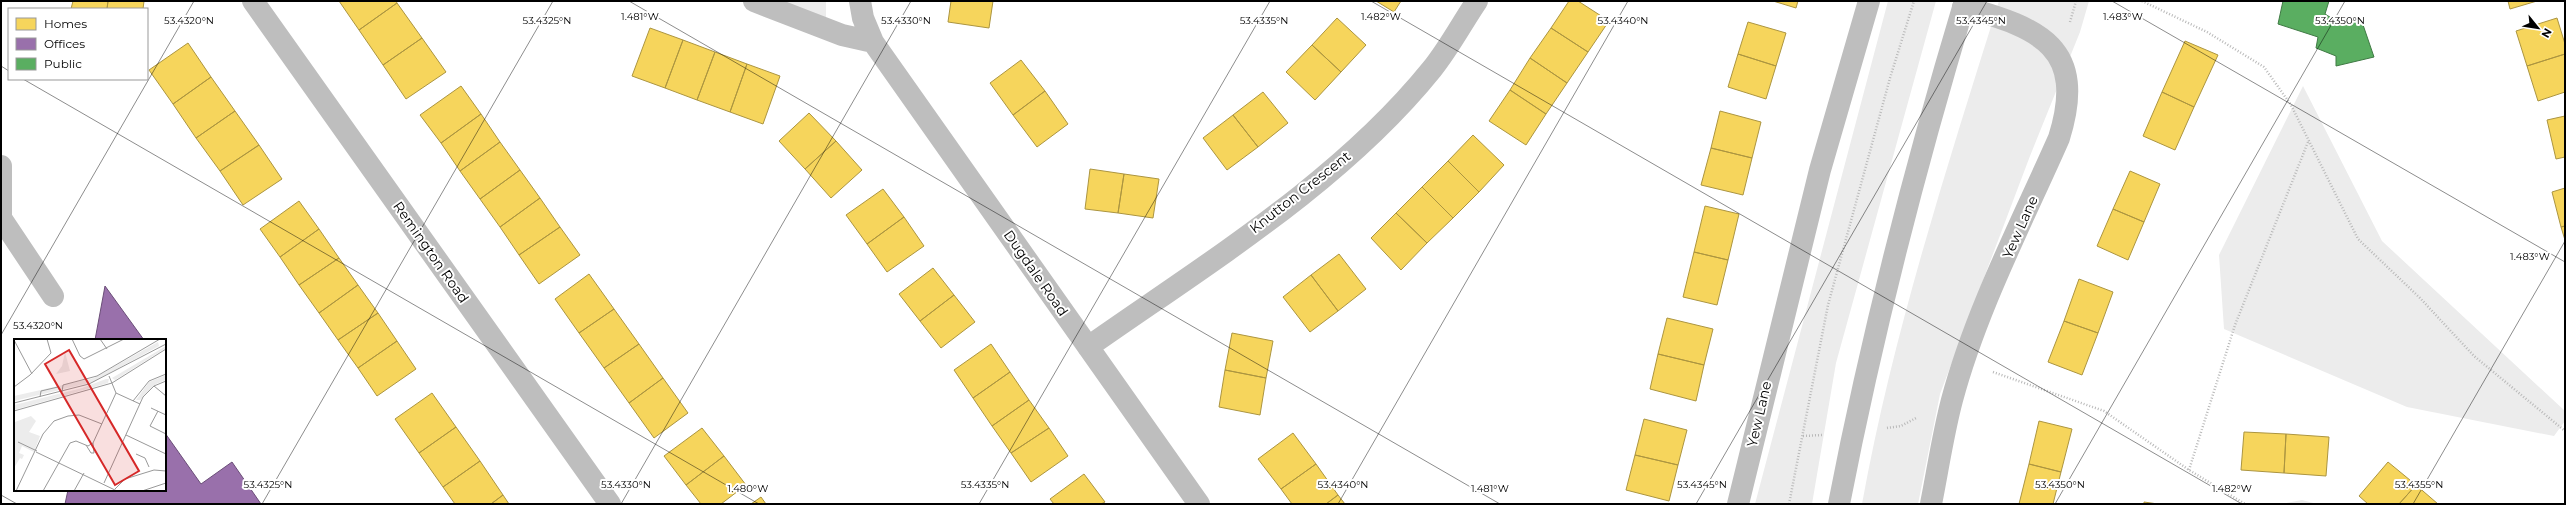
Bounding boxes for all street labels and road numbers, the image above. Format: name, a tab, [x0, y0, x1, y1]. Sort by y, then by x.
street label: Knutton Crescent	[1246, 147, 1354, 237]
street label: Yew Lane	[1998, 193, 2042, 261]
street label: Remington Road	[389, 198, 473, 306]
street label: Dugdale Road	[1000, 227, 1072, 319]
street label: Yew Lane	[1743, 379, 1775, 449]

